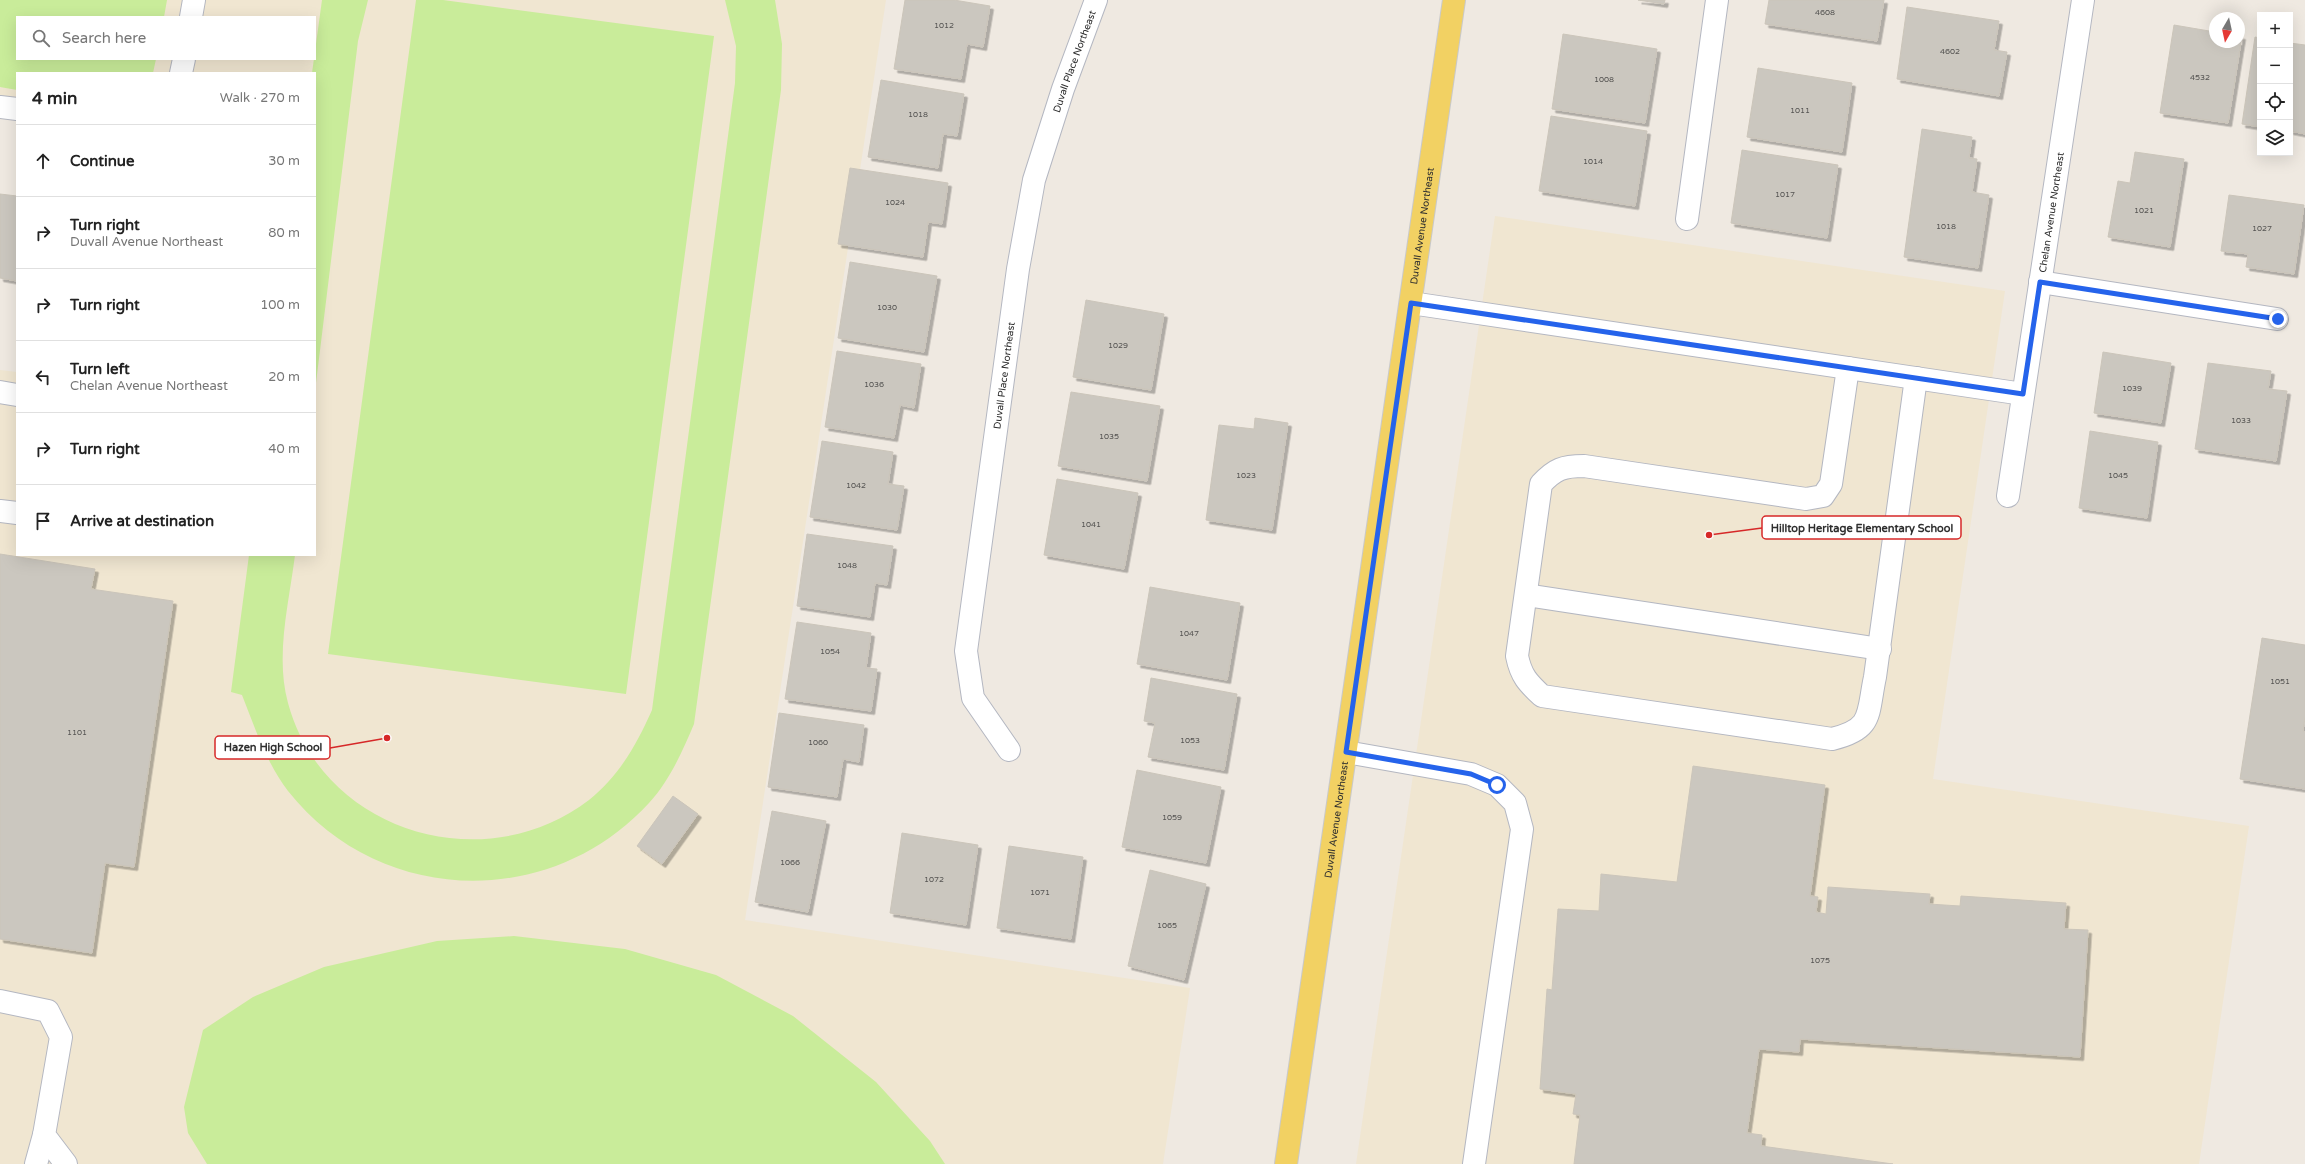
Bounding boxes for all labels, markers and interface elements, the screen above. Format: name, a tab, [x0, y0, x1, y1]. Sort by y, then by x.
house number: 4608	[1815, 8, 1835, 17]
street label: Duvall Place Northeast	[1051, 9, 1099, 114]
north arrow	[2209, 12, 2245, 48]
map controls	[2257, 12, 2293, 156]
button: +	[2257, 12, 2293, 48]
search box	[16, 16, 316, 60]
house number: 1012	[934, 21, 954, 30]
icon: search	[30, 27, 52, 49]
text: Search here	[62, 29, 146, 47]
house number: 4602	[1940, 47, 1960, 56]
button: −	[2257, 48, 2293, 84]
house number: 4532	[2190, 73, 2210, 82]
house number: 1008	[1594, 75, 1614, 84]
button: locate	[2257, 84, 2293, 120]
text: 4 min	[32, 88, 77, 109]
text: Walk · 270 m	[220, 90, 300, 106]
house number: 1011	[1790, 106, 1810, 115]
house number: 1018	[908, 110, 928, 119]
button: layers	[2257, 120, 2293, 156]
icon: ahead	[32, 150, 54, 172]
street label: Chelan Avenue Northeast	[2037, 151, 2067, 273]
text: Continue	[70, 152, 134, 170]
text: 30 m	[268, 153, 300, 169]
house number: 1014	[1583, 157, 1603, 166]
street label: Duvall Avenue Northeast	[1408, 166, 1437, 285]
house number: 1017	[1775, 190, 1795, 199]
house number: 1024	[885, 198, 905, 207]
house number: 1021	[2134, 206, 2154, 215]
text: Turn right	[70, 216, 140, 234]
icon: right	[32, 222, 54, 244]
house number: 1018	[1936, 222, 1956, 231]
house number: 1027	[2252, 224, 2272, 233]
text: 80 m	[268, 225, 300, 241]
text: Duvall Avenue Northeast	[70, 234, 223, 250]
icon: right	[32, 294, 54, 316]
text: Turn right	[70, 296, 140, 314]
text: 100 m	[260, 297, 300, 313]
house number: 1030	[877, 303, 897, 312]
route end	[2269, 310, 2287, 328]
street label: Duvall Place Northeast	[991, 321, 1018, 430]
house number: 1029	[1108, 341, 1128, 350]
text: Turn left	[70, 360, 130, 378]
icon: left	[32, 366, 54, 388]
text: 20 m	[268, 369, 300, 385]
text: Chelan Avenue Northeast	[70, 378, 228, 394]
house number: 1036	[864, 380, 884, 389]
house number: 1039	[2122, 384, 2142, 393]
house number: 1033	[2231, 416, 2251, 425]
house number: 1035	[1099, 432, 1119, 441]
icon: right	[32, 438, 54, 460]
text: Turn right	[70, 440, 140, 458]
text: 40 m	[268, 441, 300, 457]
house number: 1023	[1236, 471, 1256, 480]
house number: 1045	[2108, 471, 2128, 480]
house number: 1042	[846, 481, 866, 490]
icon: arrive	[32, 510, 54, 532]
text: Arrive at destination	[70, 512, 214, 530]
callout: Hilltop Heritage Elementary School	[1762, 516, 1961, 539]
house number: 1041	[1081, 520, 1101, 529]
text: Hilltop Heritage Elementary School	[1771, 522, 1953, 536]
house number: 1048	[837, 561, 857, 570]
house number: 1047	[1179, 629, 1199, 638]
house number: 1054	[820, 647, 840, 656]
house number: 1051	[2270, 677, 2290, 686]
house number: 1101	[67, 728, 87, 737]
callout: Hazen High School	[215, 736, 330, 759]
house number: 1053	[1180, 736, 1200, 745]
house number: 1060	[808, 738, 828, 747]
text: Hazen High School	[224, 741, 323, 755]
street label: Duvall Avenue Northeast	[1322, 760, 1351, 879]
route start	[1488, 776, 1506, 794]
house number: 1059	[1162, 813, 1182, 822]
house number: 1066	[780, 858, 800, 867]
house number: 1072	[924, 875, 944, 884]
house number: 1071	[1030, 888, 1050, 897]
house number: 1065	[1157, 921, 1177, 930]
house number: 1075	[1810, 956, 1830, 965]

